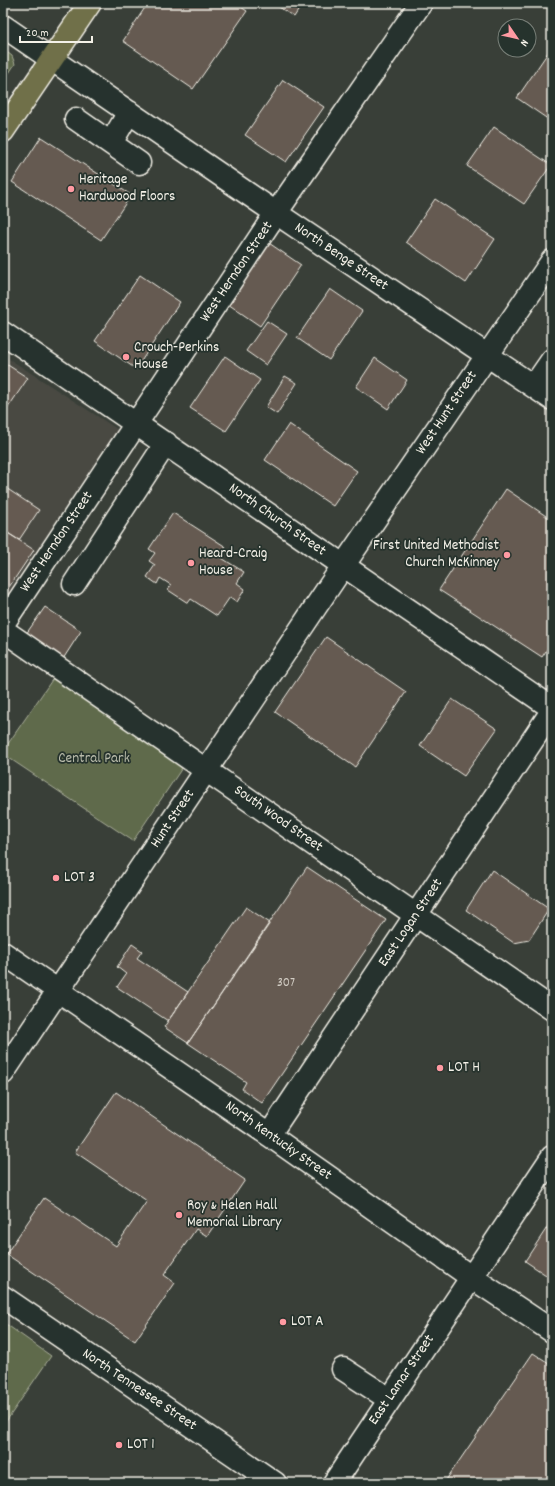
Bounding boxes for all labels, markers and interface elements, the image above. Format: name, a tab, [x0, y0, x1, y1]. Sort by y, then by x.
scale bar	[20, 18, 92, 44]
north arrow	[497, 18, 537, 58]
text: 20 m	[26, 25, 49, 42]
text: N	[515, 36, 532, 50]
place label: Heritage Hardwood Floors	[79, 169, 175, 208]
marker: Heritage Hardwood Floors	[66, 184, 76, 194]
street label: West Herndon Street	[195, 217, 279, 327]
street label: North Benge Street	[290, 217, 393, 297]
place label: Crouch-Perkins House	[134, 337, 219, 376]
marker: Crouch-Perkins House	[121, 352, 131, 362]
street label: West Hunt Street	[411, 366, 483, 459]
street label: North Church Street	[224, 478, 331, 562]
street label: West Herndon Street	[15, 487, 99, 597]
place label: First United Methodist Church McKinney	[373, 535, 500, 574]
place label: Heard-Craig House	[199, 543, 267, 582]
marker: First United Methodist Church McKinney	[502, 550, 512, 560]
marker: Heard-Craig House	[186, 558, 196, 568]
park label: Central Park	[58, 748, 130, 770]
street label: South Wood Street	[229, 780, 327, 858]
street label: Hunt Street	[145, 785, 201, 853]
place label: LOT 3	[64, 867, 95, 889]
marker: LOT 3	[51, 873, 61, 883]
street label: East Logan Street	[373, 874, 449, 972]
house number: 307	[277, 974, 295, 993]
place label: LOT H	[448, 1057, 480, 1079]
marker: LOT H	[435, 1063, 445, 1073]
street label: North Kentucky Street	[220, 1096, 336, 1186]
place label: Roy & Helen Hall Memorial Library	[187, 1195, 282, 1234]
marker: Roy & Helen Hall Memorial Library	[174, 1210, 184, 1220]
place label: LOT A	[291, 1311, 323, 1333]
marker: LOT A	[278, 1317, 288, 1327]
street label: East Lamar Street	[363, 1330, 441, 1430]
street label: North Tennessee Street	[77, 1343, 201, 1437]
place label: LOT 1	[127, 1434, 154, 1456]
marker: LOT 1	[114, 1440, 124, 1450]

